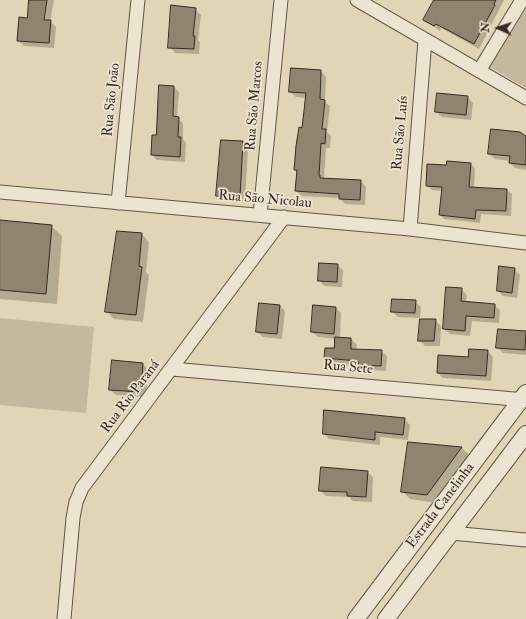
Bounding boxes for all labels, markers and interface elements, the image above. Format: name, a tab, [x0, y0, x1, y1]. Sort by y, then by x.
north arrow	[478, 8, 518, 48]
text: N	[479, 22, 492, 33]
street label: Rua São Marcos	[243, 60, 267, 152]
street label: Rua São João	[100, 62, 124, 138]
street label: Rua São Luís	[389, 95, 413, 171]
street label: Rua São Nicolau	[217, 188, 313, 212]
street label: Rua Rio Paraná	[98, 357, 164, 437]
street label: Rua Sete	[322, 357, 374, 379]
street label: Estrada Canelinha	[403, 460, 479, 552]

